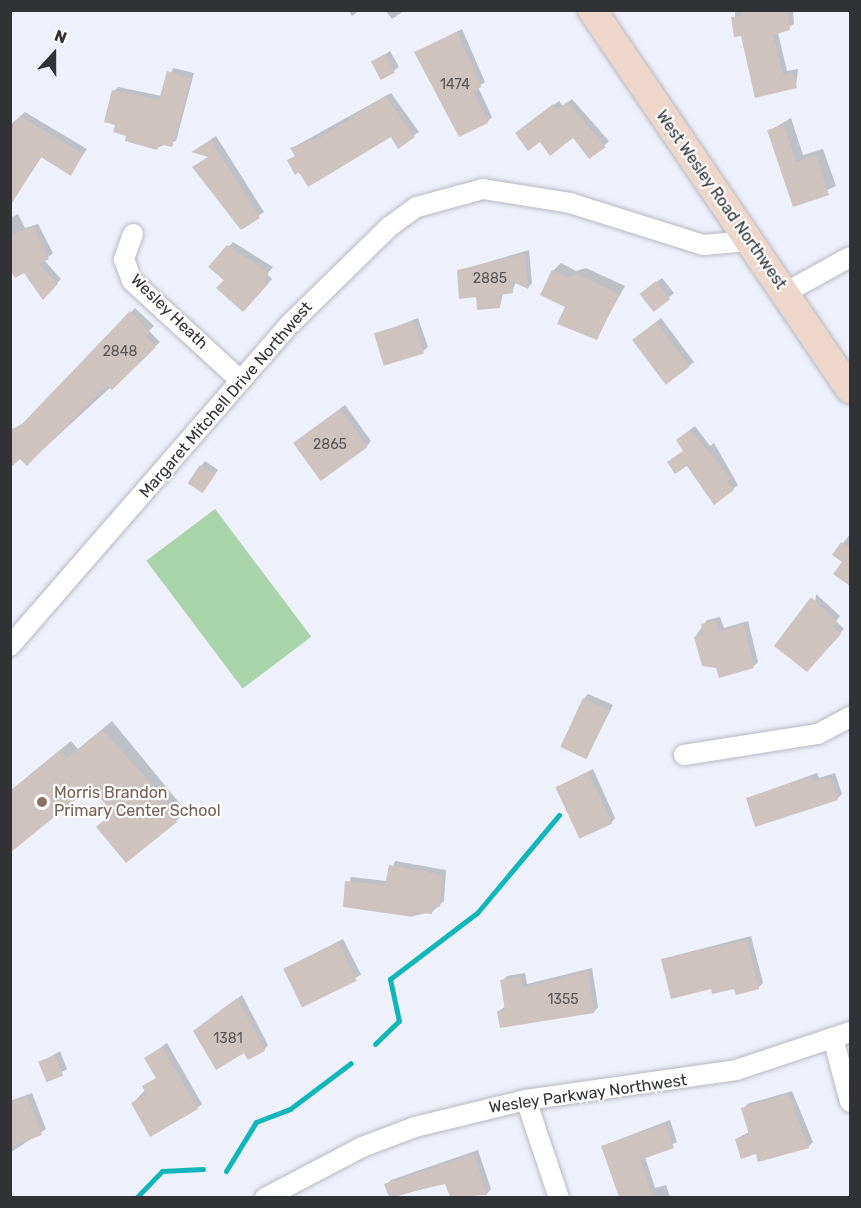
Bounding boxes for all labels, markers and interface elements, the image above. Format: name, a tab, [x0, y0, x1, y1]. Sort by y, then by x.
north arrow	[24, 24, 84, 84]
text: N	[52, 26, 69, 48]
house number: 1474	[440, 77, 470, 93]
street label: West Wesley Road Northwest	[652, 107, 790, 293]
street label: Wesley Heath	[126, 270, 212, 354]
house number: 2885	[473, 271, 507, 287]
street label: Margaret Mitchell Drive Northwest	[136, 298, 316, 502]
house number: 2848	[103, 344, 137, 360]
house number: 2865	[313, 437, 347, 453]
place label: Morris Brandon Primary Center School	[54, 783, 221, 821]
marker: Morris Brandon Primary Center School	[35, 795, 49, 809]
house number: 1355	[547, 992, 579, 1008]
house number: 1381	[213, 1031, 243, 1047]
street label: Wesley Parkway Northwest	[487, 1071, 689, 1117]

